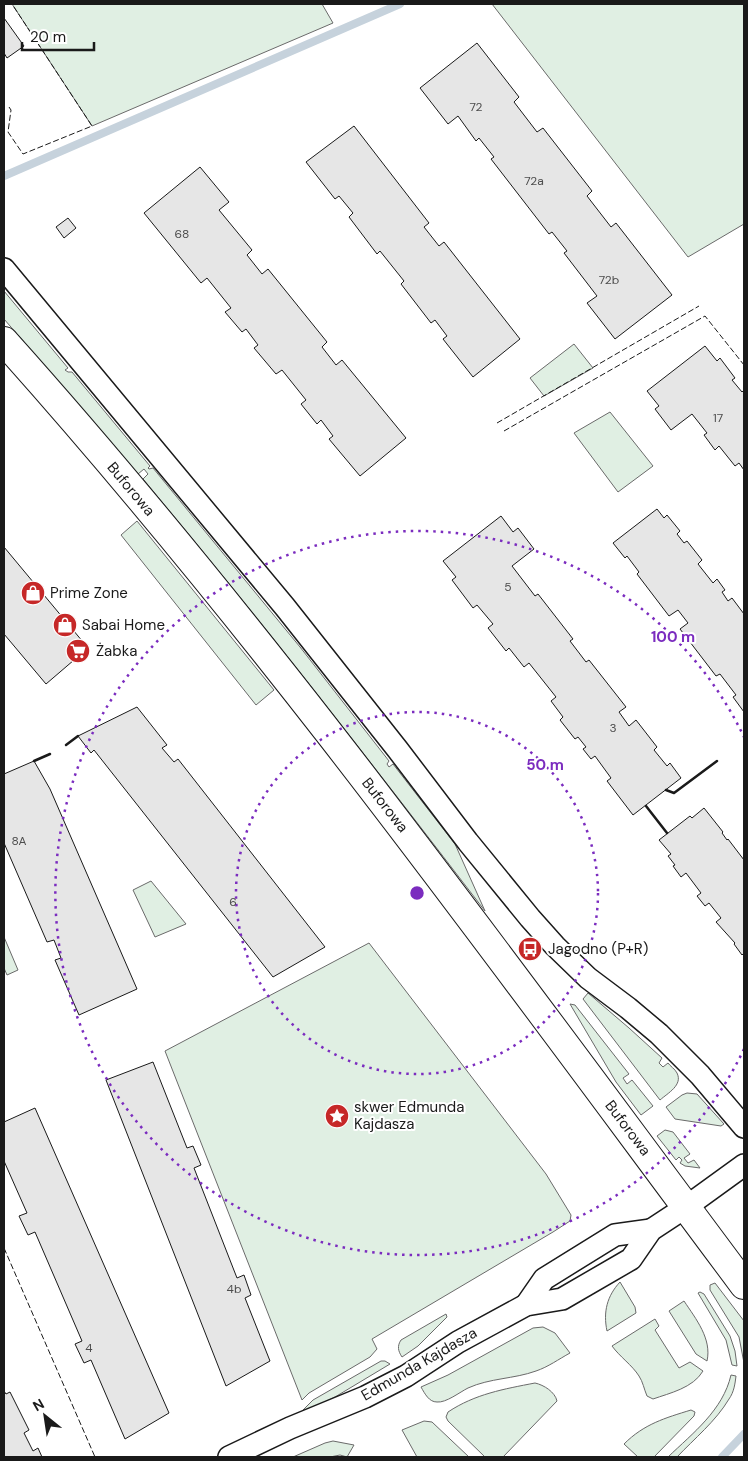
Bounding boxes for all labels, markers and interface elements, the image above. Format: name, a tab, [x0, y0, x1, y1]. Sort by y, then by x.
scale bar	[22, 20, 95, 52]
text: 20 m	[30, 27, 66, 47]
house number: 72	[469, 99, 483, 115]
house number: 72a	[524, 173, 544, 189]
house number: 68	[175, 226, 189, 242]
house number: 72b	[599, 272, 619, 288]
house number: 17	[713, 410, 723, 426]
street label: Buforowa	[103, 458, 159, 520]
house number: 5	[504, 579, 512, 595]
shop icon: Prime Zone	[20, 580, 46, 606]
place label: Prime Zone	[50, 583, 128, 603]
shop icon: Sabai Home	[52, 612, 78, 638]
place label: Sabai Home	[82, 615, 165, 635]
text: 100 m	[651, 627, 695, 647]
supermarket icon: Żabka	[65, 638, 91, 664]
place label: Żabka	[96, 641, 137, 661]
house number: 3	[609, 720, 617, 736]
text: 50 m	[526, 755, 564, 775]
street label: Buforowa	[357, 773, 413, 837]
house number: 8A	[12, 833, 26, 849]
centre of rings	[408, 884, 426, 902]
house number: 6	[229, 894, 237, 910]
bus stop icon: Jagodno (P+R)	[517, 936, 543, 962]
place label: Jagodno (P+R)	[548, 939, 648, 959]
street label: Buforowa	[601, 1096, 655, 1160]
place label: skwer Edmunda Kajdasza	[354, 1097, 464, 1134]
place icon: skwer Edmunda Kajdasza	[324, 1103, 350, 1129]
house number: 4b	[227, 1281, 241, 1297]
street label: Edmunda Kajdasza	[358, 1323, 480, 1405]
house number: 4	[85, 1340, 93, 1356]
north arrow	[20, 1391, 70, 1441]
text: N	[30, 1394, 47, 1415]

